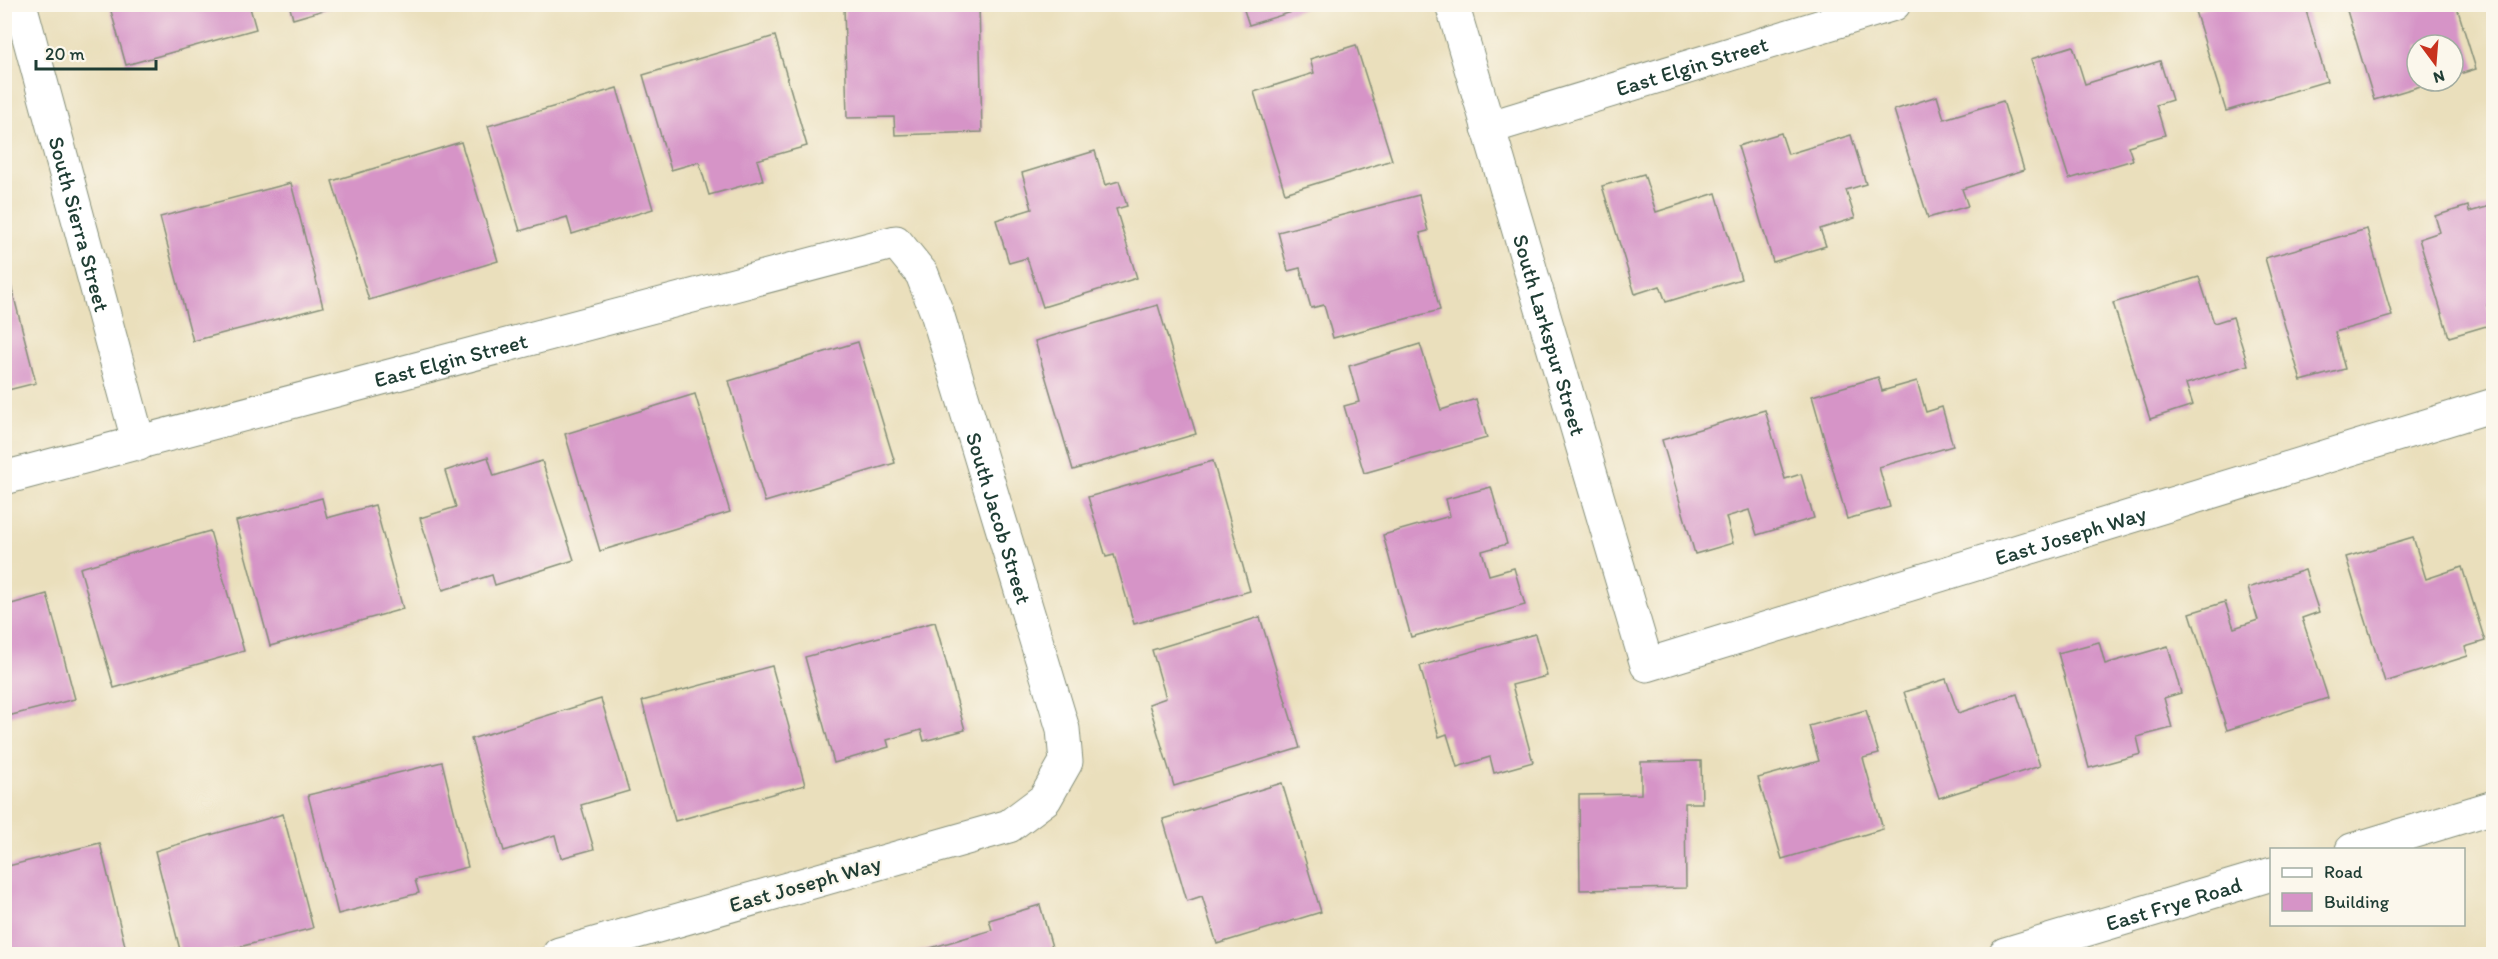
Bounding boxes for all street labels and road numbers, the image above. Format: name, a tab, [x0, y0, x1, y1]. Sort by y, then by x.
street label: East Elgin Street	[1612, 30, 1771, 102]
street label: South Sierra Street	[43, 133, 116, 315]
street label: South Larkspur Street	[1507, 231, 1592, 439]
street label: East Elgin Street	[371, 327, 530, 393]
street label: South Jacob Street	[960, 429, 1038, 607]
street label: East Joseph Way	[1991, 499, 2150, 571]
street label: East Joseph Way	[726, 849, 885, 919]
street label: East Frye Road	[2102, 870, 2245, 937]

